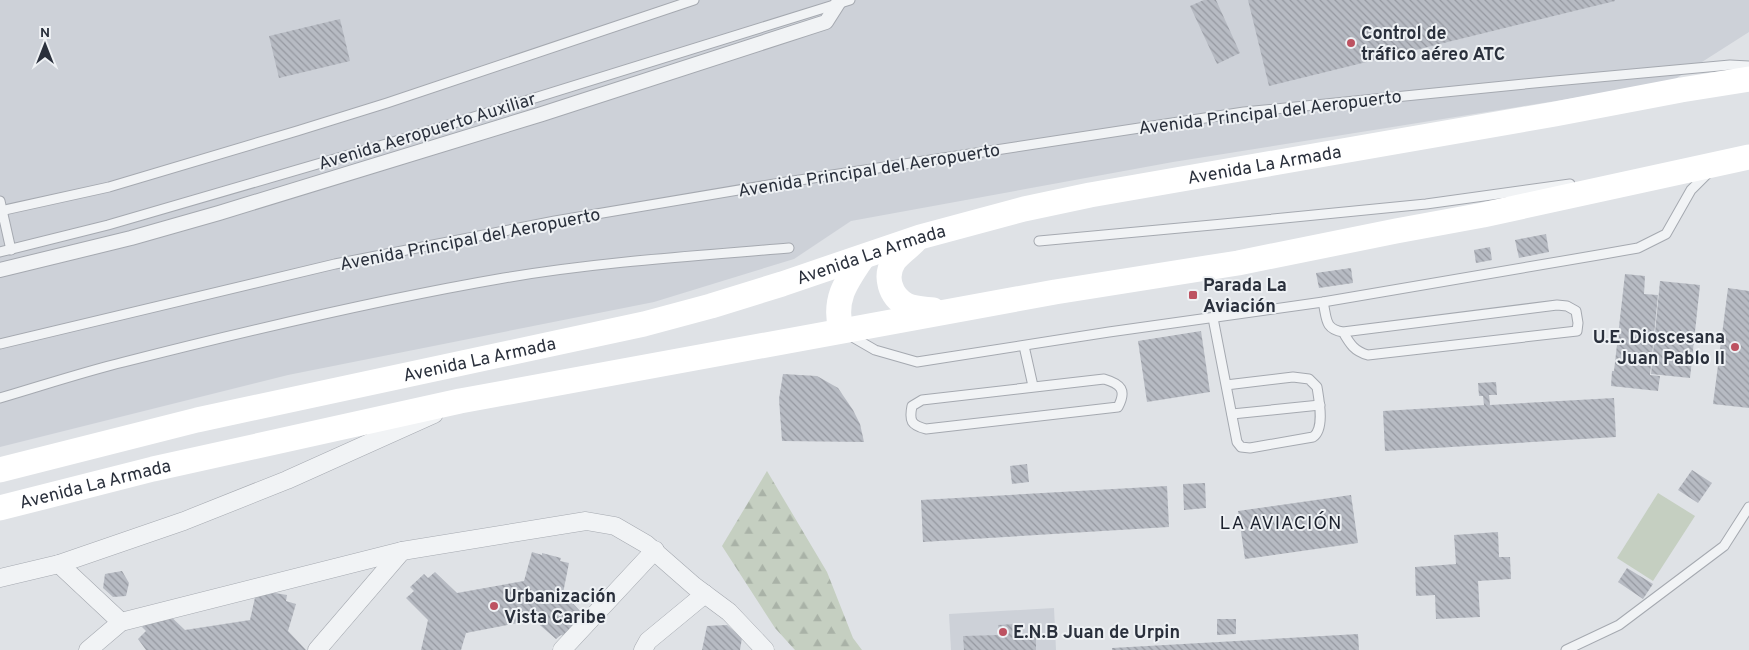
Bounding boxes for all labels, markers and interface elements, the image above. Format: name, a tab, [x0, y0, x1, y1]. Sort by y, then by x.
north arrow	[20, 20, 70, 70]
place label: Control de tráfico aéreo ATC	[1361, 23, 1505, 67]
text: N	[40, 25, 50, 42]
marker: Control de tráfico aéreo ATC	[1345, 37, 1357, 49]
street label: Avenida Principal del Aeropuerto	[1137, 86, 1403, 141]
street label: Avenida Aeropuerto Auxiliar	[316, 88, 539, 177]
street label: Avenida Principal del Aeropuerto	[737, 139, 1002, 204]
street label: Avenida La Armada	[1186, 141, 1343, 191]
street label: Avenida Principal del Aeropuerto	[338, 204, 603, 277]
street label: Avenida La Armada	[794, 221, 948, 291]
place label: Parada La Aviación	[1203, 275, 1287, 319]
marker: Parada La Aviación	[1187, 289, 1199, 301]
place label: U.E. Dioscesana Juan Pablo II	[1593, 327, 1725, 371]
street label: Avenida La Armada	[401, 333, 558, 388]
marker: U.E. Dioscesana Juan Pablo II	[1729, 341, 1741, 353]
street label: Avenida La Armada	[17, 455, 173, 516]
district label: LA AVIACIÓN	[1219, 511, 1343, 536]
place label: Urbanización Vista Caribe	[504, 586, 616, 630]
marker: Urbanización Vista Caribe	[488, 600, 500, 612]
place label: E.N.B Juan de Urpin	[1013, 622, 1180, 645]
marker: E.N.B Juan de Urpin	[997, 626, 1009, 638]

